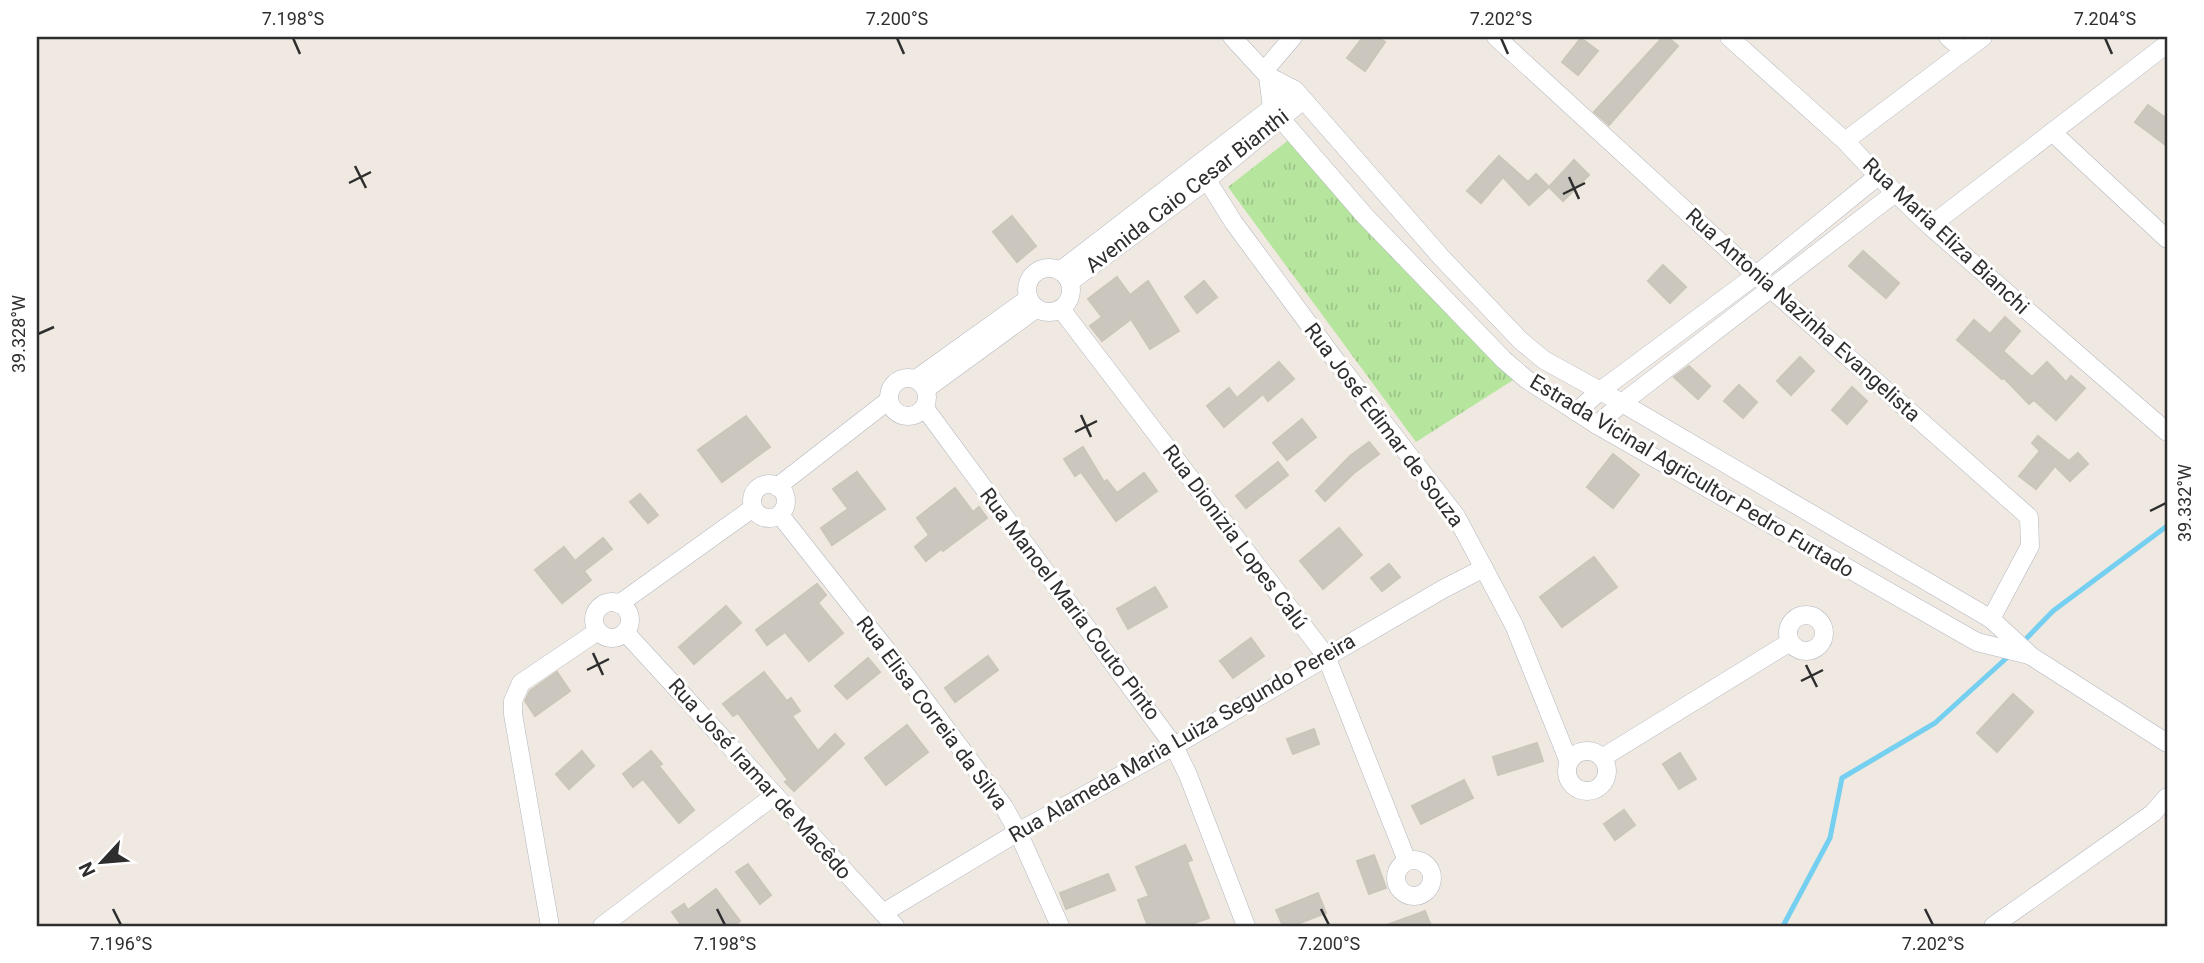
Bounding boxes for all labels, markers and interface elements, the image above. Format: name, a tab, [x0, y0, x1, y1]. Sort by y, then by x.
text: 7.198°S	[262, 8, 325, 29]
text: 7.200°S	[866, 8, 929, 29]
text: 7.202°S	[1470, 8, 1533, 29]
text: 7.204°S	[2074, 8, 2137, 29]
street label: Avenida Caio Cesar Bianthi	[1081, 104, 1293, 278]
street label: Rua Maria Eliza Bianchi	[1858, 153, 2034, 319]
street label: Rua Antonia Nazinha Evangelista	[1681, 203, 1925, 427]
text: 39.328°W	[8, 295, 29, 373]
street label: Rua José Edimar de Souza	[1300, 318, 1468, 532]
street label: Estrada Vicinal Agricultor Pedro Furtado	[1526, 370, 1858, 582]
street label: Rua Dionizia Lopes Calú	[1158, 440, 1312, 634]
text: 39.332°W	[2174, 464, 2195, 542]
street label: Rua Manoel Maria Couto Pinto	[975, 483, 1165, 725]
street label: Rua Elisa Correia da Silva	[851, 612, 1013, 814]
street label: Rua Alameda Maria Luiza Segundo Pereira	[1005, 629, 1359, 847]
street label: Rua José Iramar de Macêdo	[663, 674, 857, 884]
north arrow	[66, 827, 136, 897]
text: N	[74, 858, 100, 880]
text: 7.196°S	[90, 933, 153, 954]
text: 7.198°S	[694, 933, 757, 954]
text: 7.200°S	[1298, 933, 1361, 954]
text: 7.202°S	[1902, 933, 1965, 954]

